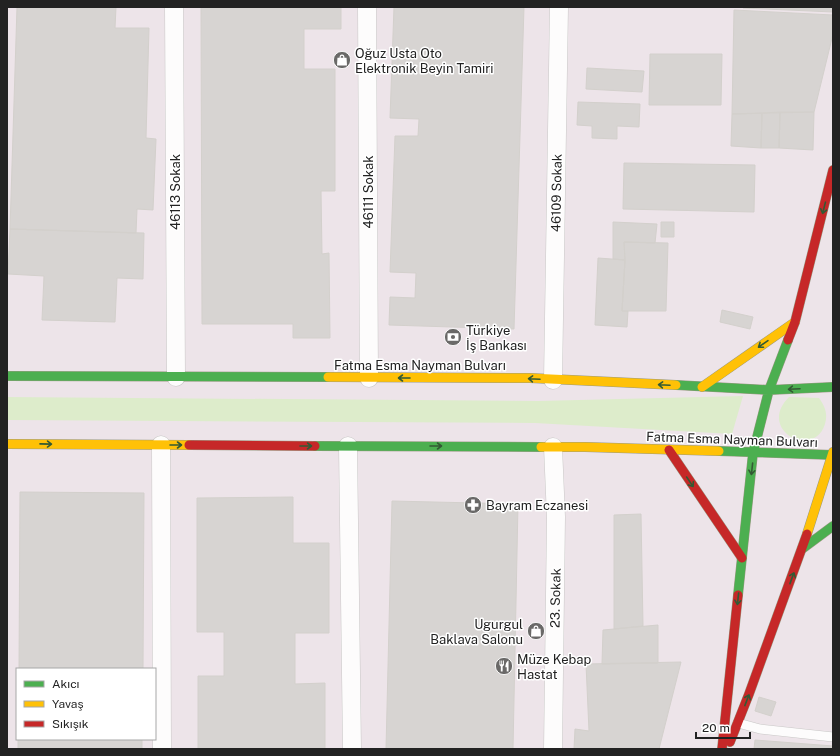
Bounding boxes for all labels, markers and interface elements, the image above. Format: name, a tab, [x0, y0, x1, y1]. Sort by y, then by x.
place label: Oğuz Usta Oto Elektronik Beyin Tamiri	[355, 46, 494, 76]
shop icon: Oğuz Usta Oto Elektronik Beyin Tamiri	[332, 50, 352, 70]
street label: 46113 Sokak	[168, 154, 183, 230]
street label: 46109 Sokak	[548, 154, 565, 232]
street label: 46111 Sokak	[361, 156, 376, 228]
one-way arrow	[819, 201, 827, 214]
place label: Türkiye İş Bankası	[466, 323, 527, 353]
bank icon: Türkiye İş Bankası	[443, 327, 463, 347]
one-way arrow	[758, 340, 769, 348]
street label: Fatma Esma Nayman Bulvarı	[334, 358, 506, 373]
one-way arrow	[398, 374, 411, 382]
one-way arrow	[528, 375, 541, 382]
one-way arrow	[658, 381, 671, 389]
one-way arrow	[788, 385, 801, 393]
street label: Fatma Esma Nayman Bulvarı	[646, 429, 818, 450]
one-way arrow	[39, 440, 52, 448]
one-way arrow	[169, 441, 182, 449]
one-way arrow	[299, 442, 312, 450]
one-way arrow	[429, 442, 442, 450]
one-way arrow	[748, 462, 755, 475]
one-way arrow	[687, 476, 695, 488]
pharmacy icon: Bayram Eczanesi	[463, 495, 483, 515]
place label: Bayram Eczanesi	[486, 498, 588, 513]
street label: 23. Sokak	[547, 568, 564, 628]
one-way arrow	[788, 572, 796, 584]
one-way arrow	[734, 592, 742, 605]
place label: Ugurgul Baklava Salonu	[430, 617, 523, 647]
shop icon: Ugurgul Baklava Salonu	[526, 621, 546, 641]
place label: Müze Kebap Hastat	[517, 652, 591, 682]
restaurant icon: Müze Kebap Hastat	[494, 656, 514, 676]
legend	[16, 668, 156, 740]
text: Akıcı	[52, 677, 80, 691]
one-way arrow	[743, 694, 751, 706]
text: Yavaş	[52, 697, 84, 711]
scale bar	[696, 714, 750, 740]
text: Sıkışık	[52, 717, 89, 731]
text: 20 m	[702, 721, 730, 735]

